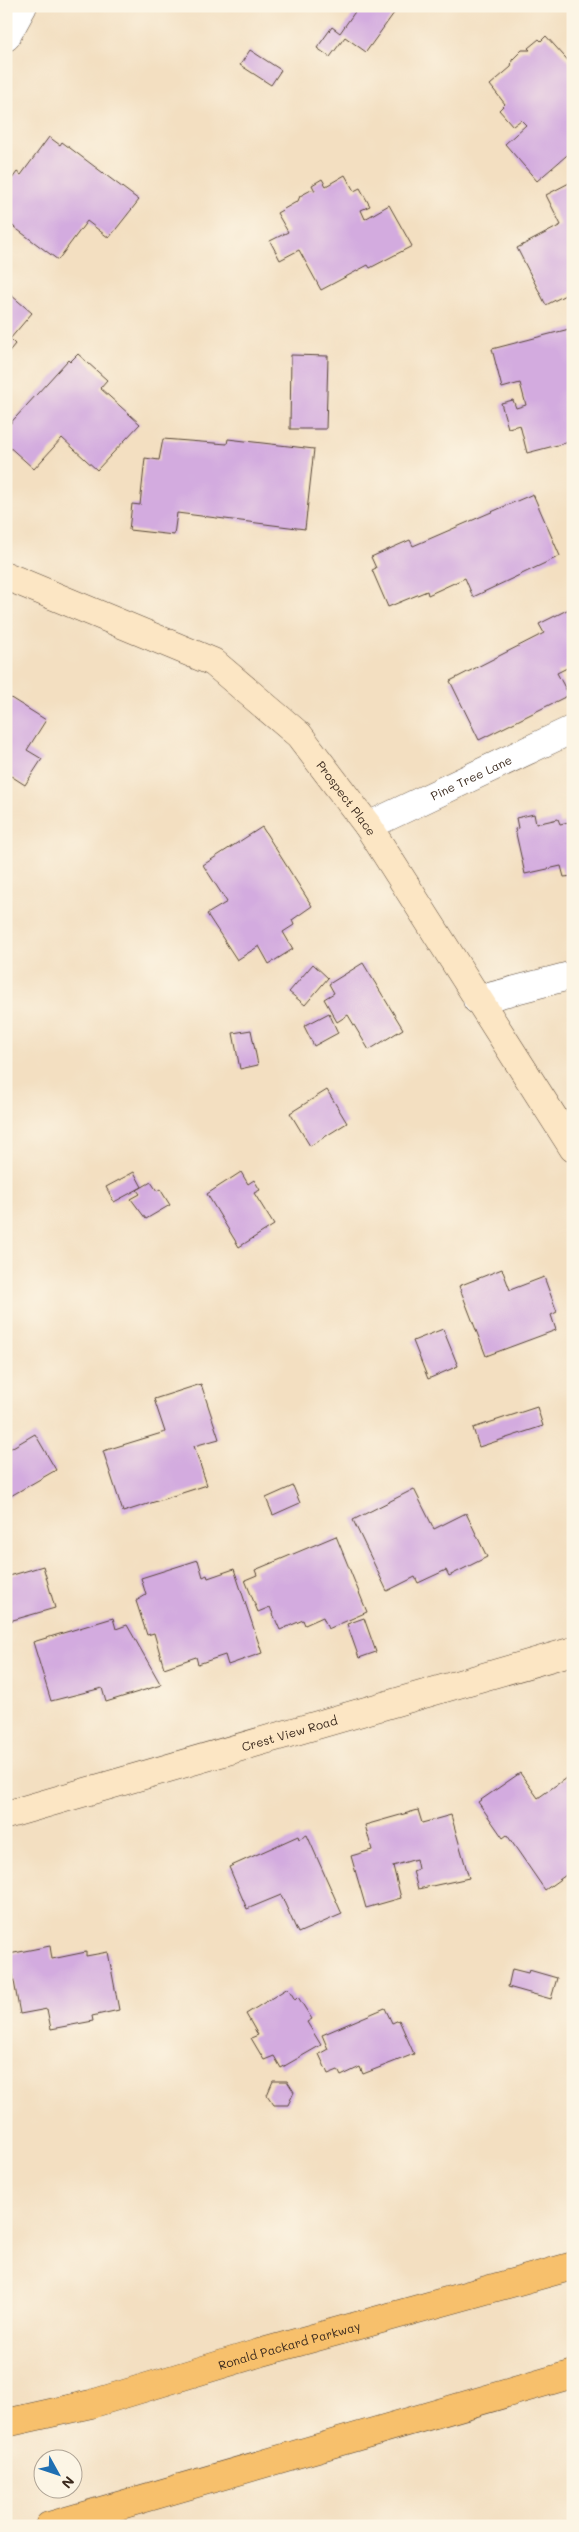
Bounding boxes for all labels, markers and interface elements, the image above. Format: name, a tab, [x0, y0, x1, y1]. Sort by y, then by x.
street label: Pine Tree Lane	[428, 751, 514, 803]
street label: Prospect Place	[313, 757, 380, 838]
street label: Crest View Road	[240, 1711, 340, 1754]
street label: Ronald Packard Parkway	[216, 2317, 362, 2373]
north arrow	[32, 2450, 82, 2500]
text: N	[58, 2472, 79, 2493]

